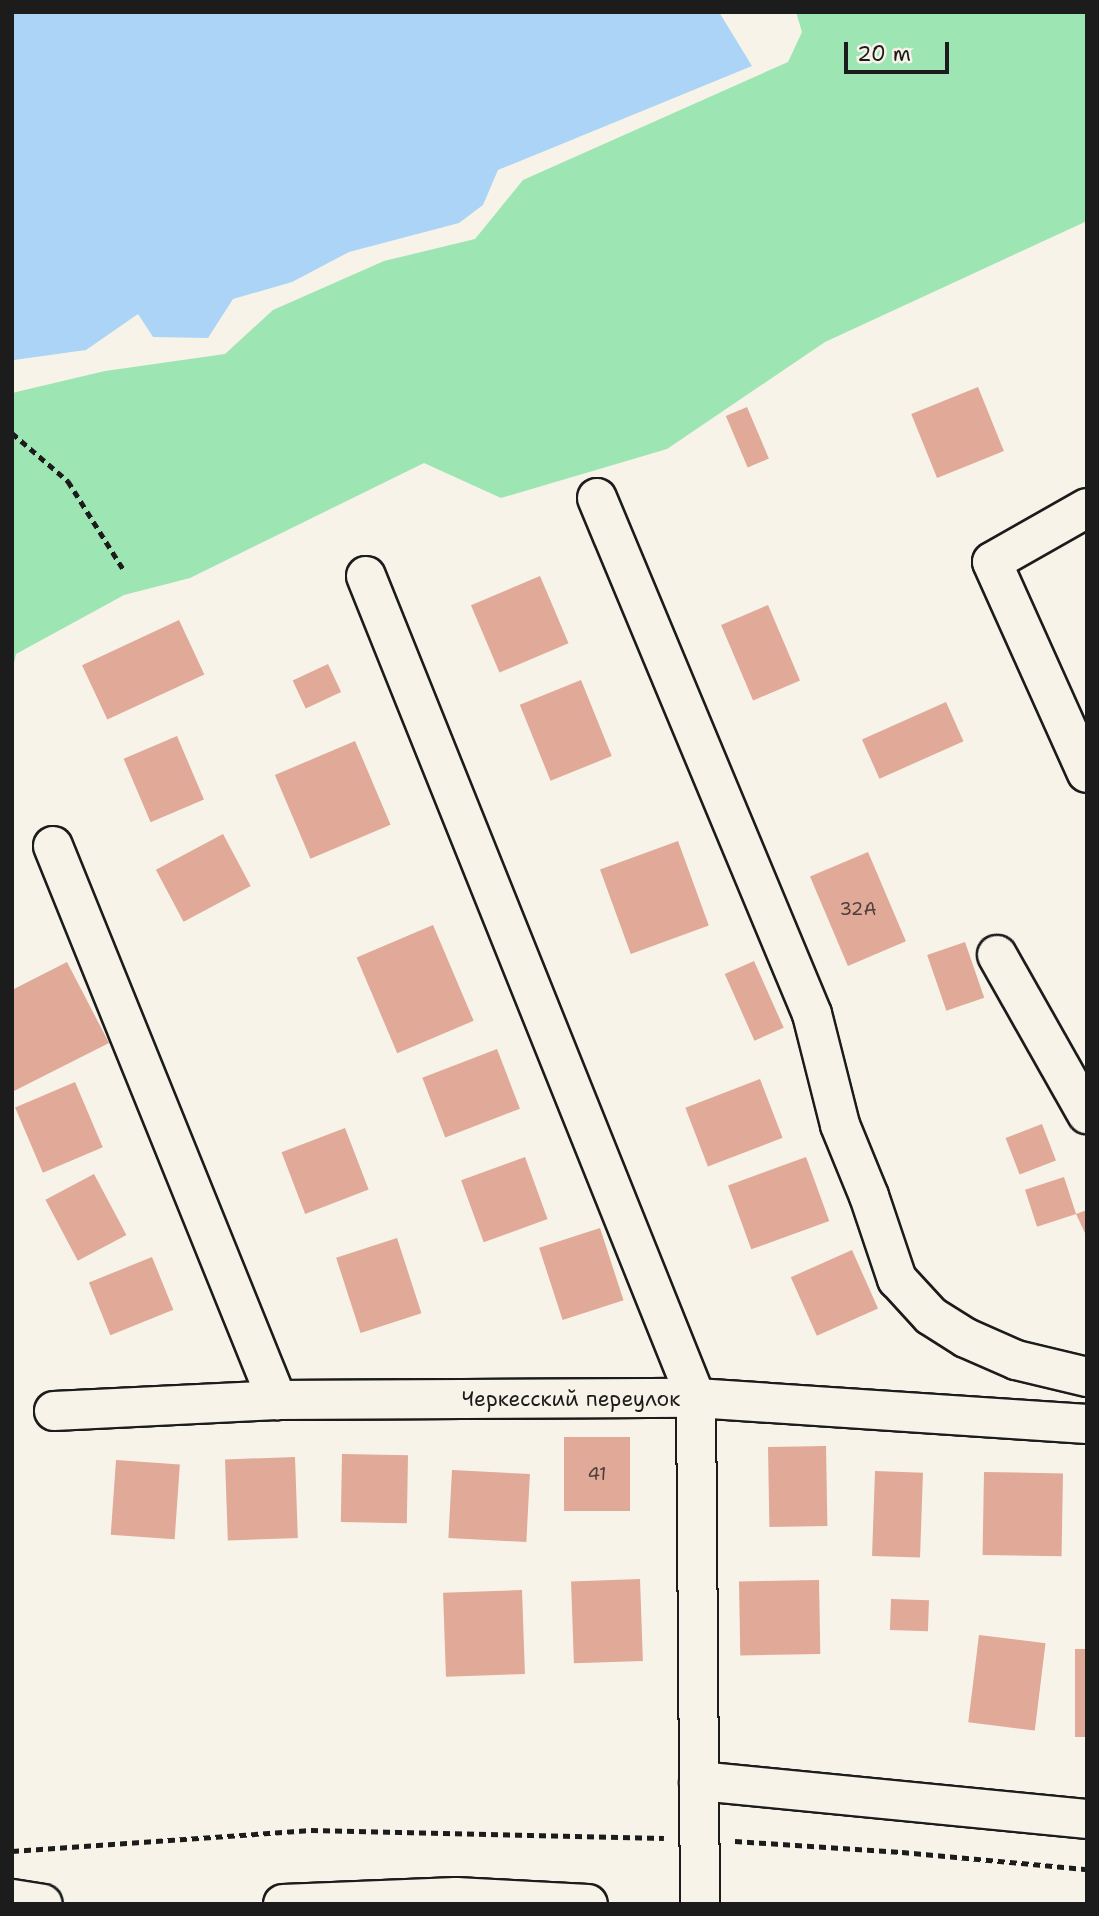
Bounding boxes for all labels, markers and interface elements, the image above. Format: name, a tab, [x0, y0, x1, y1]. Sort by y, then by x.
scale bar	[847, 28, 952, 72]
text: 20 m	[857, 40, 911, 68]
house number: 32А	[839, 898, 877, 920]
street label: Черкесский переулок	[462, 1386, 680, 1412]
house number: 41	[587, 1463, 607, 1485]

